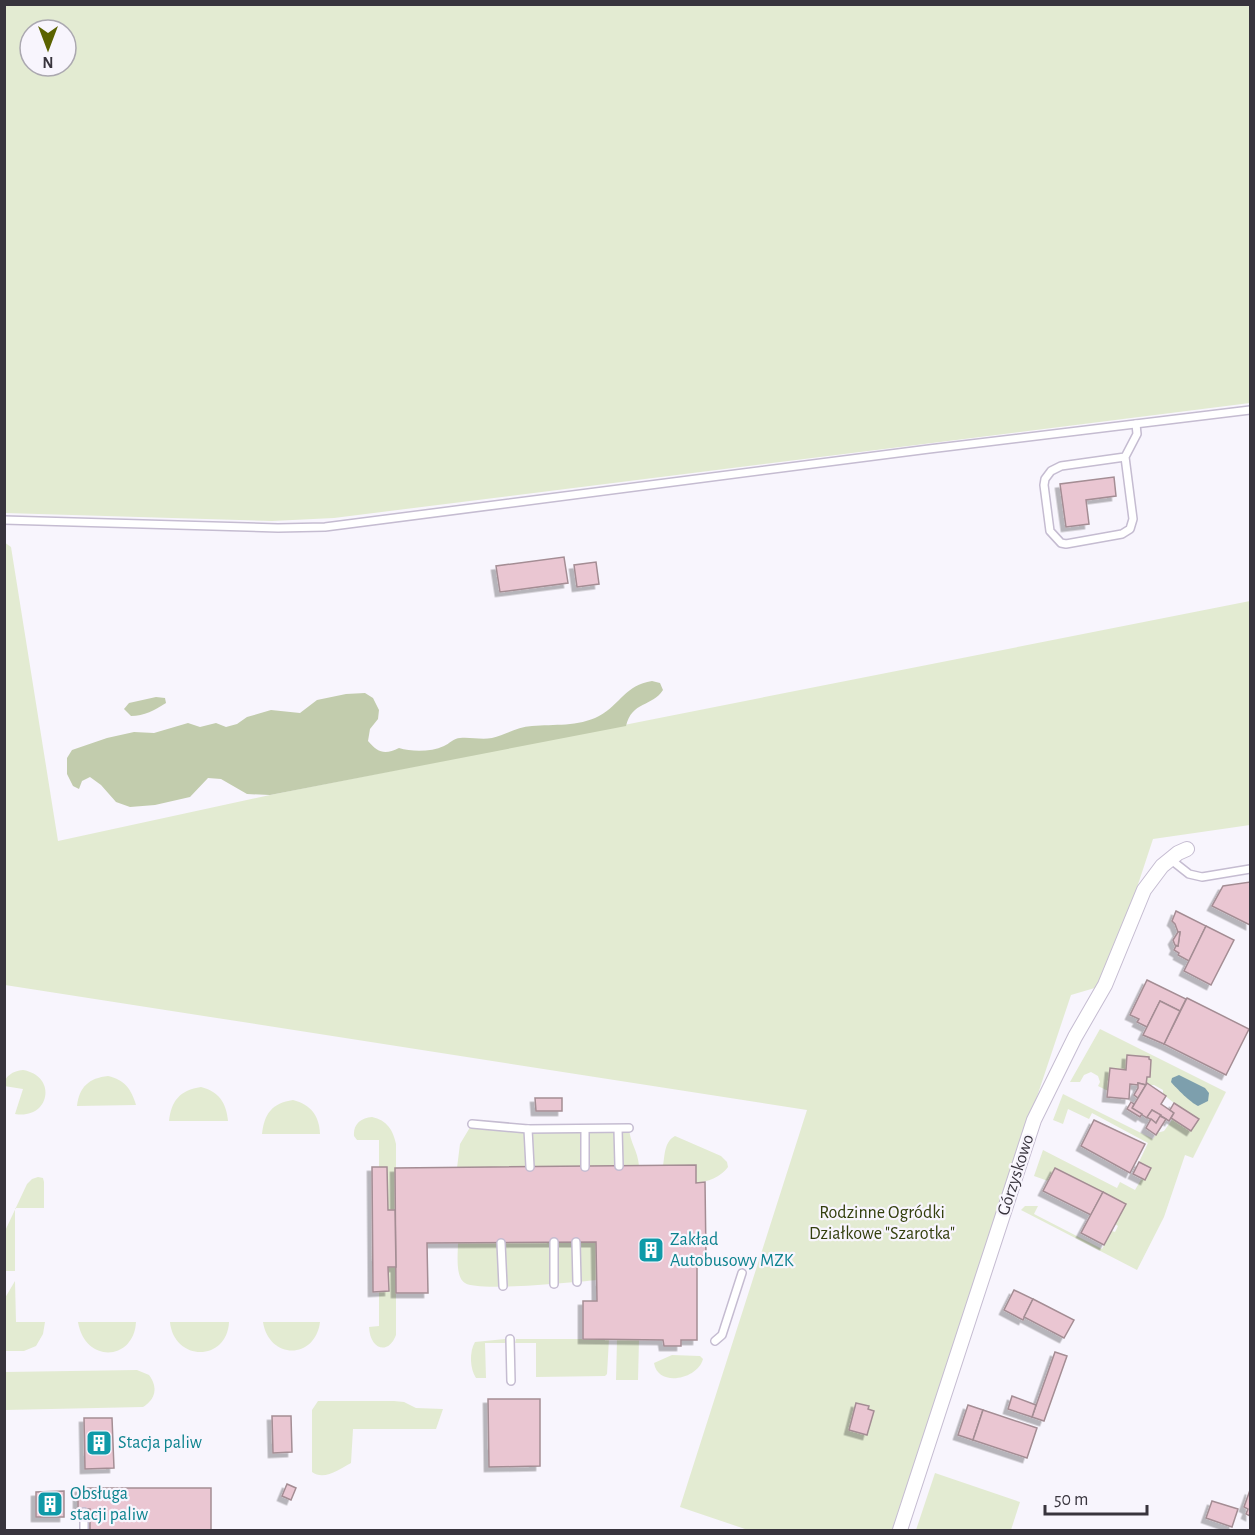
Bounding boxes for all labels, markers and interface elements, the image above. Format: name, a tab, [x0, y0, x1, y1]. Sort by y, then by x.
north arrow	[18, 18, 78, 78]
text: N	[42, 54, 54, 70]
street label: Górzyskowo	[994, 1132, 1038, 1218]
park label: Rodzinne Ogródki Działkowe "Szarotka"	[809, 1204, 955, 1243]
place label: Zakład Autobusowy MZK	[670, 1231, 794, 1270]
building icon: Zakład Autobusowy MZK	[636, 1235, 666, 1265]
building icon: Stacja paliw	[84, 1428, 114, 1458]
place label: Stacja paliw	[118, 1434, 202, 1452]
scale bar	[1045, 1478, 1147, 1516]
place label: Obsługa stacji paliw	[70, 1485, 148, 1524]
building icon: Obsługa stacji paliw	[35, 1489, 65, 1519]
text: 50 m	[1054, 1491, 1088, 1509]

